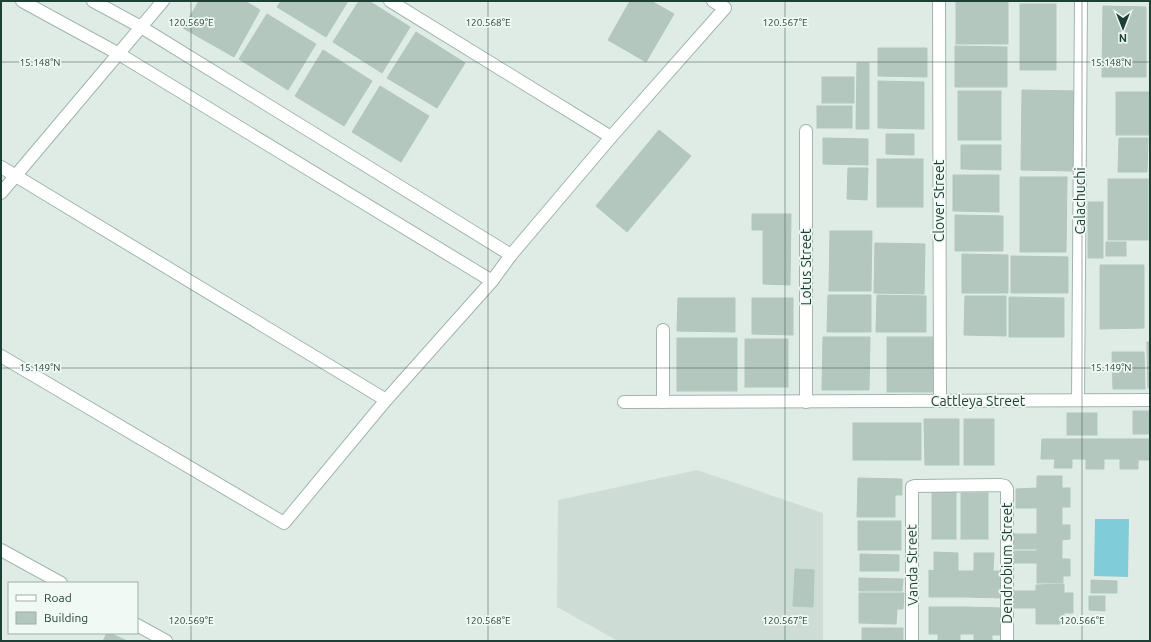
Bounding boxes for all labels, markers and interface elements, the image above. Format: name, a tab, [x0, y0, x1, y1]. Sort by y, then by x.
north arrow	[1103, 8, 1143, 48]
text: 120.569°E	[168, 17, 214, 28]
text: 120.568°E	[465, 17, 511, 28]
text: 120.567°E	[762, 17, 808, 28]
text: N	[1119, 32, 1127, 44]
text: 15.148°N	[19, 57, 61, 68]
text: 15.148°N	[1090, 57, 1132, 68]
street label: Clover Street	[931, 159, 947, 242]
street label: Calachuchi	[1072, 167, 1088, 235]
street label: Lotus Street	[798, 228, 814, 306]
text: 15.149°N	[19, 362, 61, 373]
text: 15.149°N	[1090, 362, 1132, 373]
street label: Cattleya Street	[931, 393, 1026, 409]
street label: Dendrobium Street	[999, 502, 1015, 624]
street label: Vanda Street	[903, 524, 921, 606]
legend	[8, 582, 138, 634]
text: Road	[44, 591, 72, 604]
text: Building	[44, 611, 88, 624]
text: 120.569°E	[168, 615, 214, 626]
text: 120.568°E	[465, 615, 511, 626]
text: 120.567°E	[762, 615, 808, 626]
text: 120.566°E	[1059, 615, 1105, 626]

